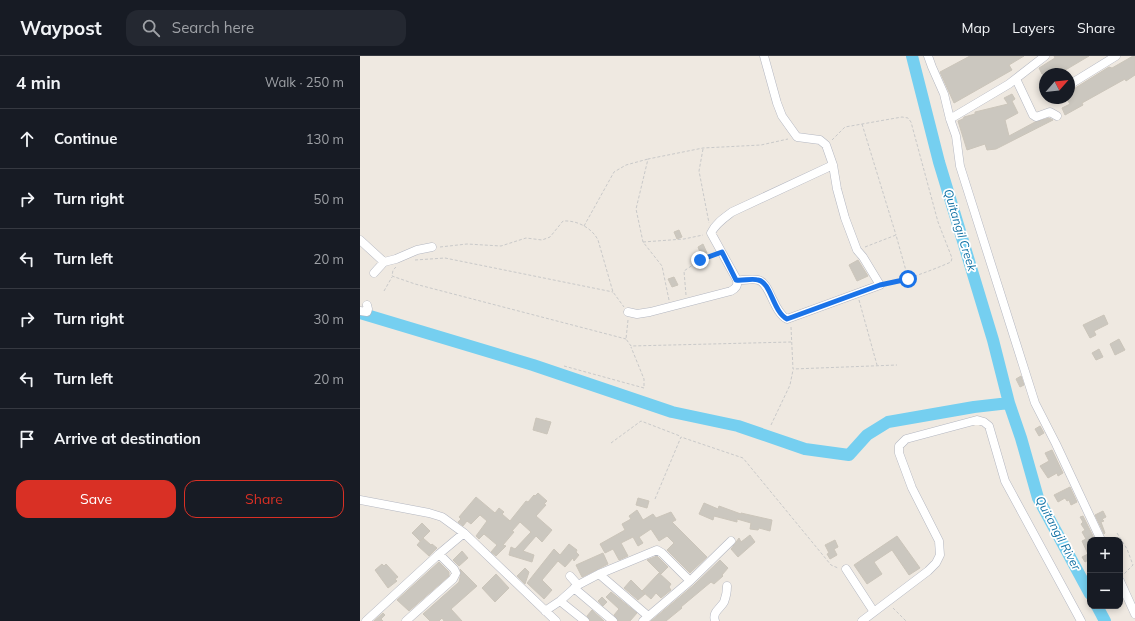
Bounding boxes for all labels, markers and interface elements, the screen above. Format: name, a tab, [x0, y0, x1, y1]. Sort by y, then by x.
search box	[126, 10, 406, 46]
text: Waypost	[20, 16, 102, 40]
icon: search	[140, 17, 162, 39]
text: Search here	[172, 18, 254, 37]
text: Map	[961, 19, 990, 37]
text: Layers	[1012, 19, 1055, 37]
text: Share	[1077, 19, 1115, 37]
north arrow	[1039, 68, 1075, 104]
text: 4 min	[16, 72, 61, 93]
text: Walk · 250 m	[265, 74, 344, 90]
icon: ahead	[16, 128, 38, 150]
text: Continue	[54, 129, 117, 148]
text: 130 m	[306, 131, 344, 147]
water label: Quitangil Creek	[941, 187, 980, 274]
icon: right	[16, 188, 38, 210]
text: Turn right	[54, 189, 124, 208]
text: 50 m	[314, 191, 344, 207]
icon: left	[16, 248, 38, 270]
text: Turn left	[54, 249, 113, 268]
text: 20 m	[314, 251, 344, 267]
route end	[691, 251, 709, 269]
route start	[899, 270, 917, 288]
icon: right	[16, 308, 38, 330]
text: Turn right	[54, 309, 124, 328]
text: 30 m	[314, 311, 344, 327]
icon: left	[16, 368, 38, 390]
text: Turn left	[54, 369, 113, 388]
text: 20 m	[314, 371, 344, 387]
icon: arrive	[16, 428, 38, 450]
text: Arrive at destination	[54, 429, 201, 448]
button: Save	[16, 480, 176, 518]
button: Share	[184, 480, 344, 518]
water label: Quitangil River	[1033, 493, 1085, 573]
map controls	[1087, 537, 1123, 609]
button: +	[1087, 537, 1123, 573]
button: −	[1087, 573, 1123, 609]

